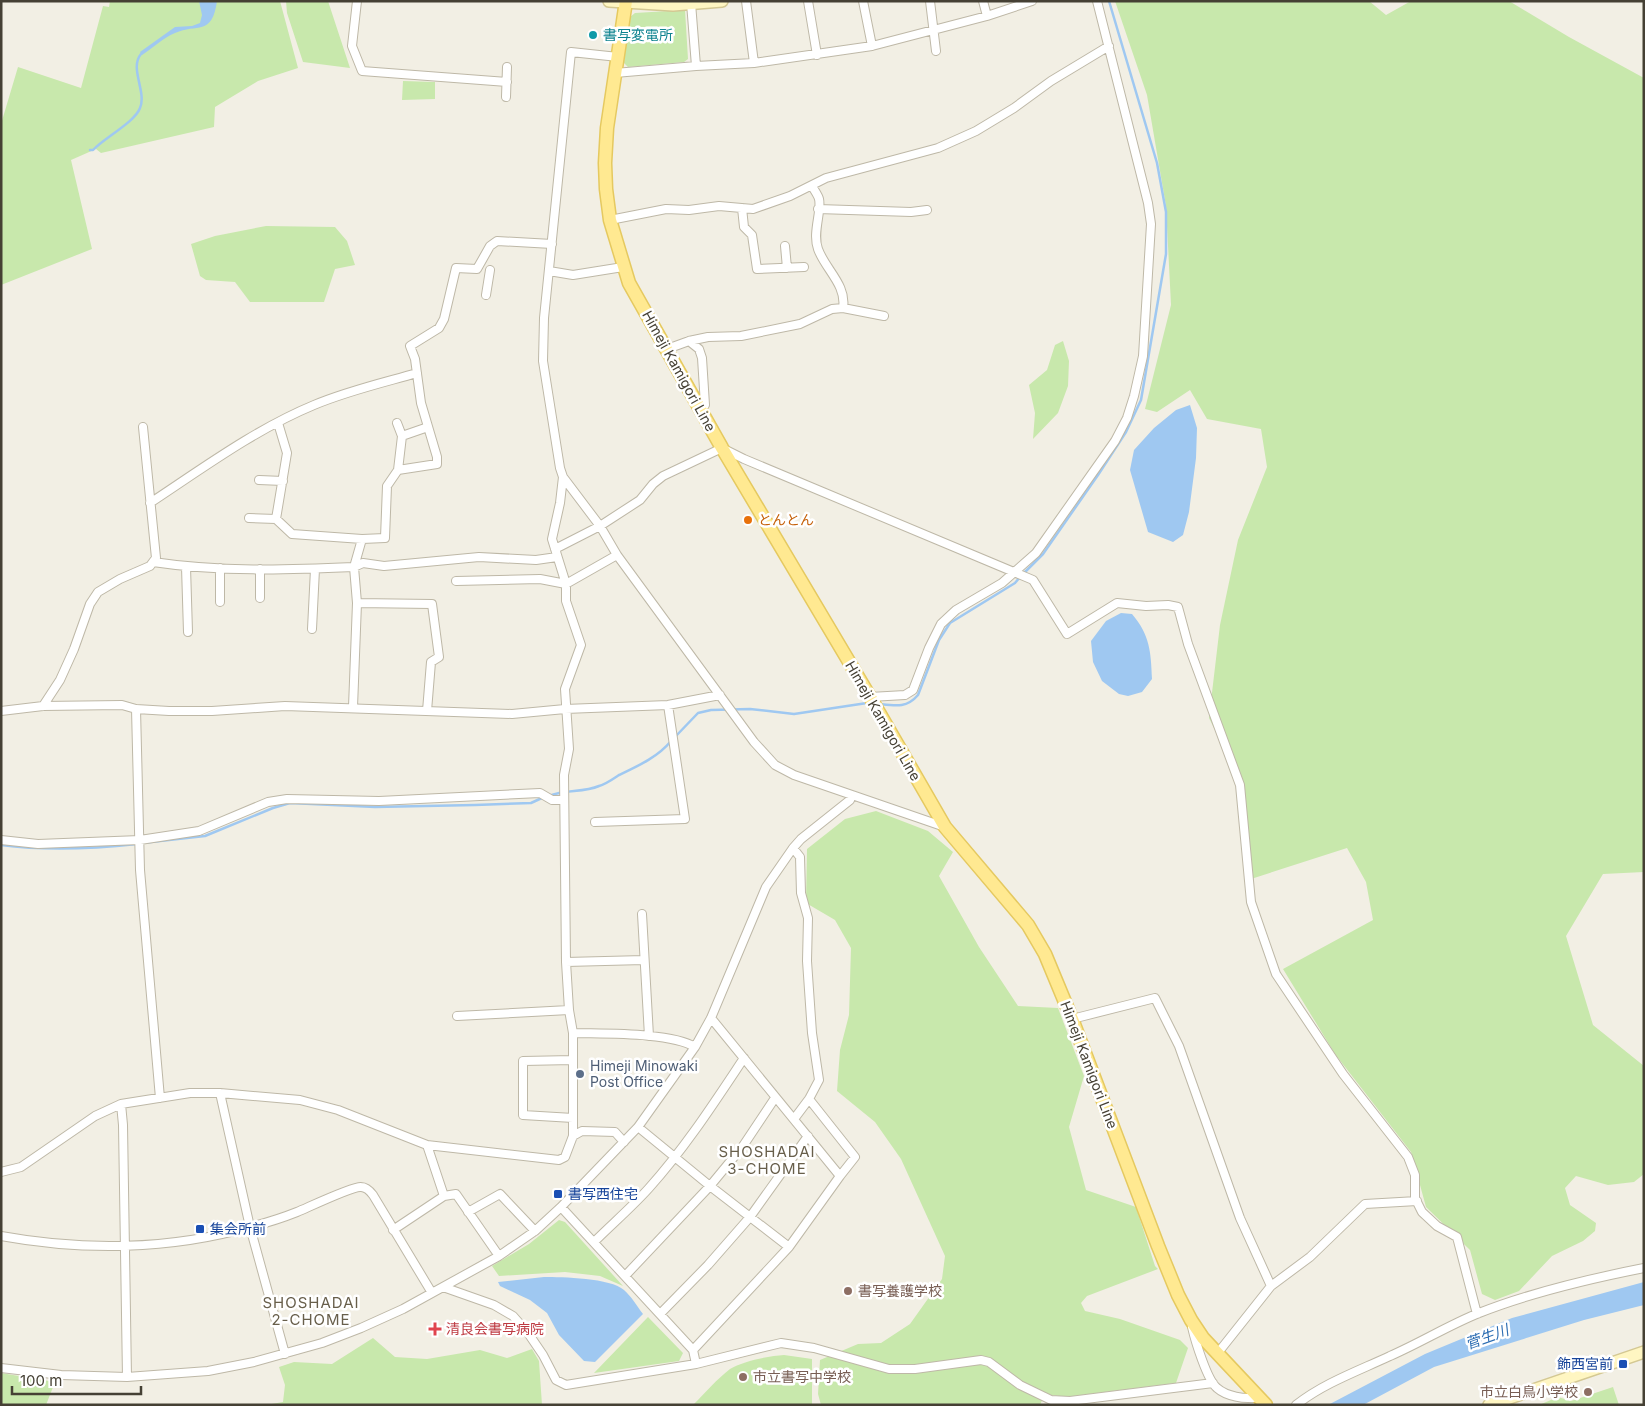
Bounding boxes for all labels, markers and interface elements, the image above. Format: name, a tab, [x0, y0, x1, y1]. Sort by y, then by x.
place label: 書写変電所	[603, 26, 673, 43]
marker: 書写変電所	[587, 29, 599, 41]
street label: Himeji Kamigori Line	[639, 307, 720, 434]
place label: とんとん	[758, 511, 814, 528]
marker: とんとん	[742, 514, 754, 526]
street label: Himeji Kamigori Line	[842, 658, 925, 784]
street label: Himeji Kamigori Line	[1057, 999, 1122, 1131]
place label: Himeji Minowaki Post Office	[590, 1057, 698, 1090]
marker: Himeji Minowaki Post Office	[574, 1068, 586, 1080]
district label: SHOSHADAI 3-CHOME	[718, 1142, 816, 1178]
place label: 書写西住宅	[568, 1185, 638, 1202]
marker: 書写西住宅	[552, 1188, 564, 1200]
place label: 集会所前	[210, 1220, 266, 1237]
marker: 集会所前	[194, 1223, 206, 1235]
place label: 書写養護学校	[858, 1282, 942, 1299]
marker: 書写養護学校	[842, 1285, 854, 1297]
district label: SHOSHADAI 2-CHOME	[262, 1293, 360, 1329]
water label: 菅生川	[1462, 1319, 1513, 1353]
place label: 清良会書写病院	[446, 1320, 544, 1337]
marker: 清良会書写病院	[428, 1322, 442, 1336]
place label: 飾西宮前	[1557, 1355, 1613, 1372]
marker: 飾西宮前	[1617, 1358, 1629, 1370]
scale bar	[12, 1364, 141, 1396]
place label: 市立書写中学校	[753, 1368, 851, 1385]
text: 100 m	[20, 1371, 62, 1390]
marker: 市立書写中学校	[737, 1371, 749, 1383]
place label: 市立白鳥小学校	[1480, 1383, 1578, 1400]
marker: 市立白鳥小学校	[1582, 1386, 1594, 1398]

